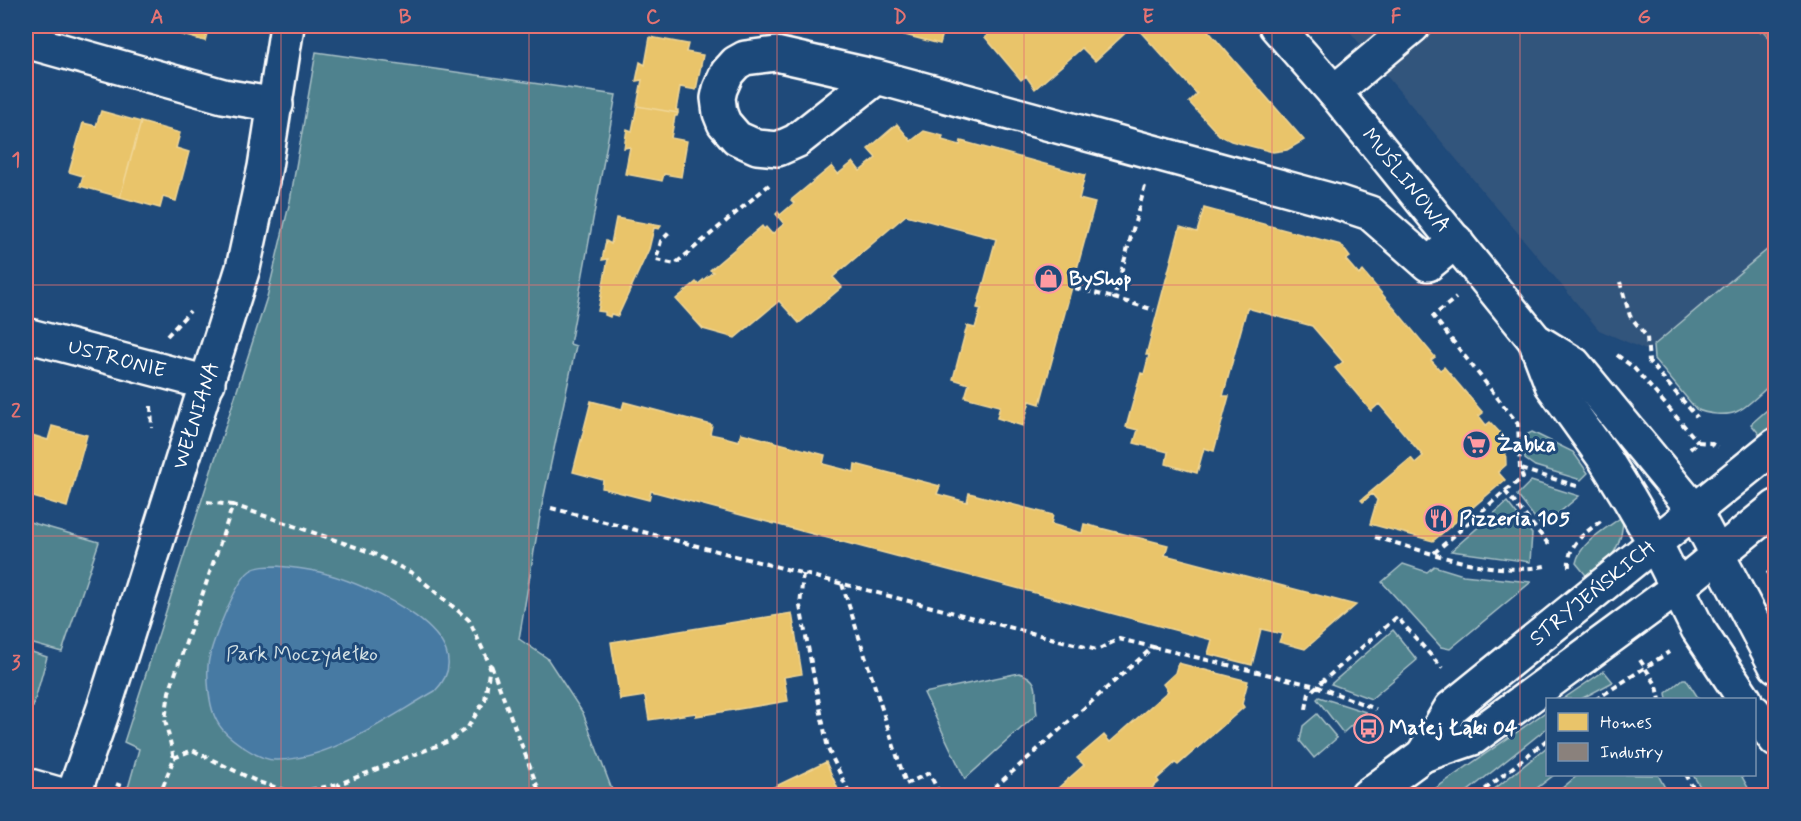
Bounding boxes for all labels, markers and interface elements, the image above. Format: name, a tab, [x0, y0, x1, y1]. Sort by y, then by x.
text: A	[150, 4, 164, 31]
text: B	[399, 4, 412, 31]
text: C	[646, 4, 661, 31]
text: D	[893, 4, 907, 31]
text: E	[1142, 4, 1154, 31]
text: F	[1391, 4, 1402, 31]
text: G	[1637, 4, 1651, 31]
street label: MUŚLINOWA	[1355, 122, 1457, 239]
text: 1	[12, 147, 20, 174]
shop icon: ByShop	[1032, 263, 1064, 295]
place label: ByShop	[1069, 265, 1132, 293]
street label: USTRONIE	[65, 333, 169, 385]
street label: WEŁNIANA	[166, 358, 226, 473]
text: 2	[11, 398, 21, 425]
supermarket icon: Żabka	[1460, 429, 1492, 461]
place label: Żabka	[1497, 431, 1556, 459]
restaurant icon: Pizzeria 105	[1422, 503, 1454, 535]
place label: Pizzeria 105	[1459, 505, 1571, 533]
street label: STRYJEŃSKICH	[1524, 534, 1661, 653]
park label: Park Moczydełko	[226, 640, 378, 668]
text: 3	[11, 650, 21, 677]
legend	[1546, 698, 1756, 776]
text: Homes	[1600, 711, 1652, 735]
bus stop icon: Małej Łąki 04	[1352, 712, 1384, 744]
place label: Małej Łąki 04	[1389, 714, 1518, 742]
text: Industry	[1600, 741, 1663, 765]

